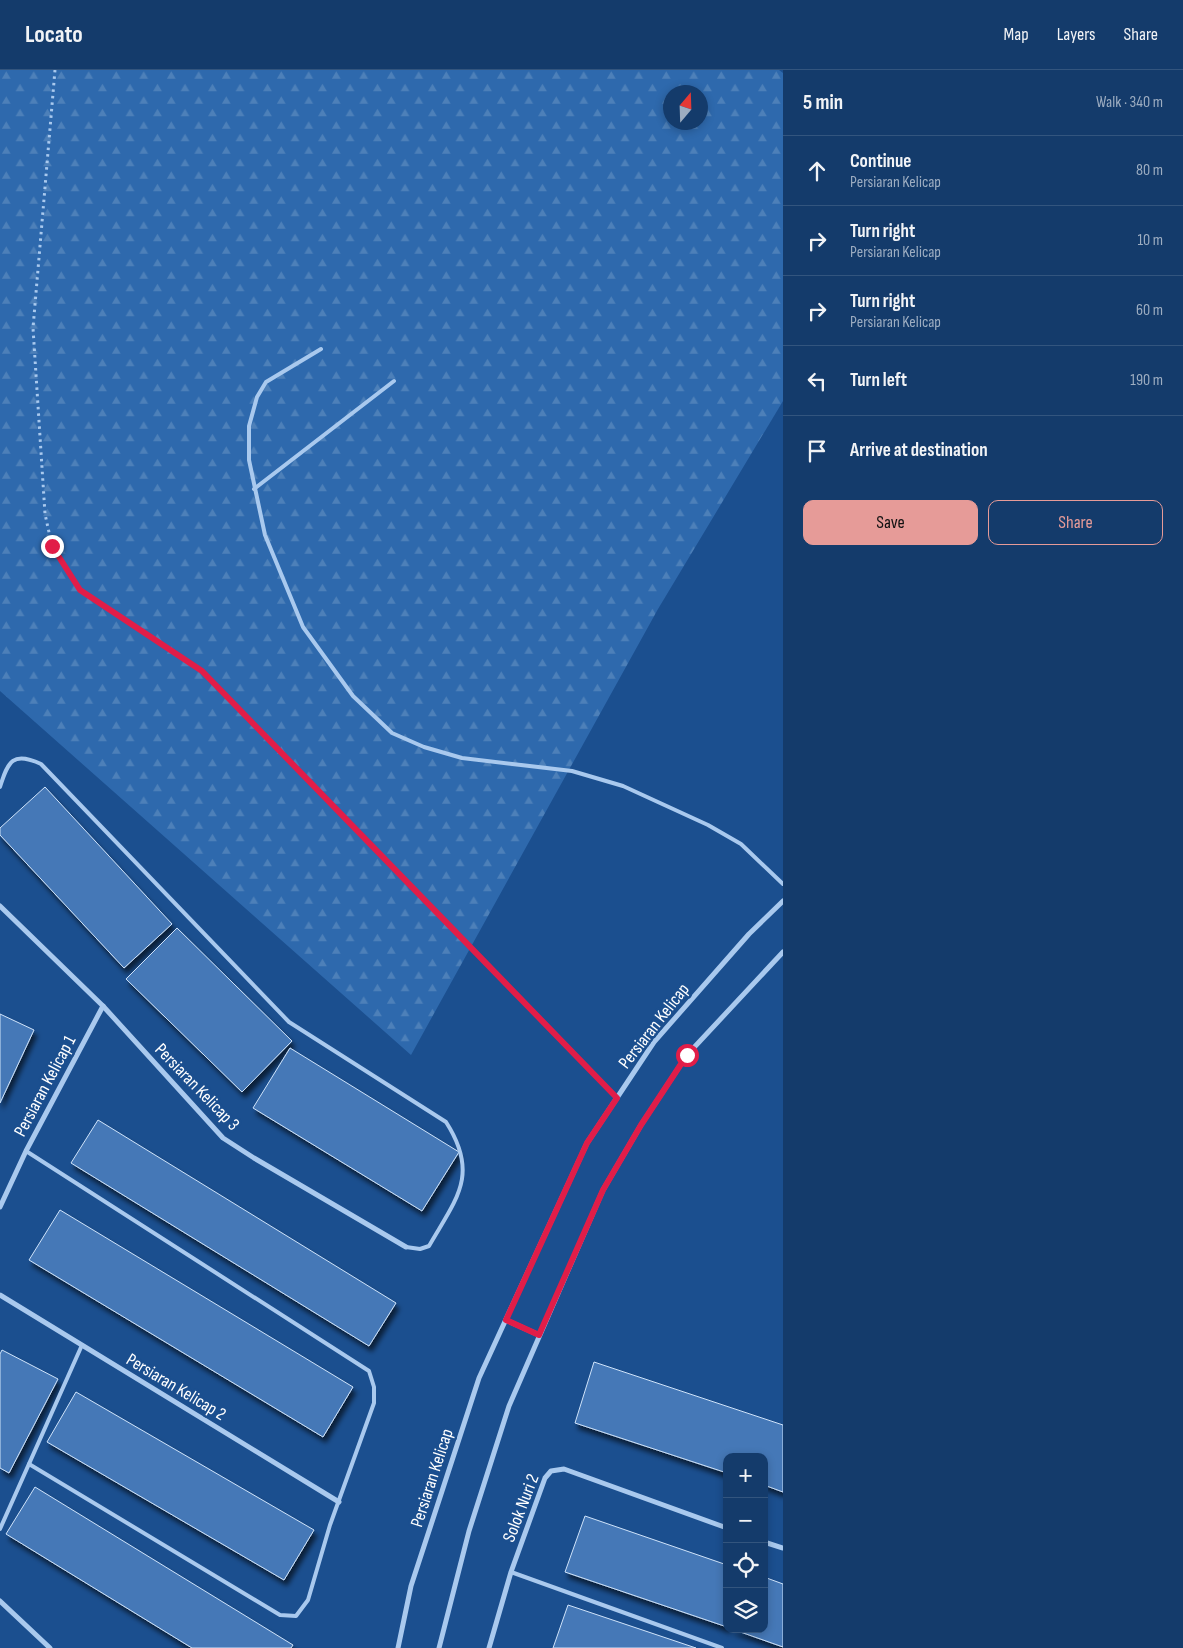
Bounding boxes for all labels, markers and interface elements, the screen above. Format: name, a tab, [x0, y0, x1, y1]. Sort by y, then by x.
text: Locato	[25, 20, 83, 49]
text: Map	[1004, 24, 1029, 45]
text: Layers	[1057, 24, 1096, 45]
text: Share	[1124, 24, 1158, 45]
north arrow	[663, 85, 708, 130]
text: 5 min	[803, 90, 843, 115]
text: Walk · 340 m	[1096, 93, 1163, 112]
text: Continue	[850, 150, 911, 173]
icon: ahead	[803, 157, 831, 185]
text: 80 m	[1136, 161, 1163, 180]
text: Persiaran Kelicap	[850, 173, 941, 192]
text: Turn right	[850, 220, 915, 243]
icon: right	[803, 227, 831, 255]
text: 10 m	[1137, 231, 1163, 250]
text: Persiaran Kelicap	[850, 243, 941, 262]
text: Turn right	[850, 290, 915, 313]
icon: right	[803, 297, 831, 325]
text: 60 m	[1136, 301, 1163, 320]
text: Persiaran Kelicap	[850, 313, 941, 332]
icon: left	[803, 367, 831, 395]
text: Turn left	[850, 369, 907, 392]
text: 190 m	[1130, 371, 1163, 390]
icon: arrive	[803, 437, 831, 465]
text: Arrive at destination	[850, 439, 988, 462]
button: Save	[803, 500, 978, 545]
button: Share	[988, 500, 1163, 545]
route end	[41, 535, 64, 558]
street label: Persiaran Kelicap	[614, 979, 694, 1073]
street label: Persiaran Kelicap 1	[10, 1031, 81, 1140]
street label: Persiaran Kelicap 3	[150, 1039, 244, 1135]
route start	[676, 1044, 699, 1067]
street label: Persiaran Kelicap 2	[122, 1349, 230, 1425]
street label: Persiaran Kelicap	[406, 1426, 458, 1530]
map controls	[723, 1453, 768, 1633]
button: +	[723, 1453, 768, 1498]
street label: Solok Nuri 2	[498, 1471, 544, 1545]
button: −	[723, 1498, 768, 1543]
button: locate	[723, 1543, 768, 1588]
button: layers	[723, 1588, 768, 1633]

